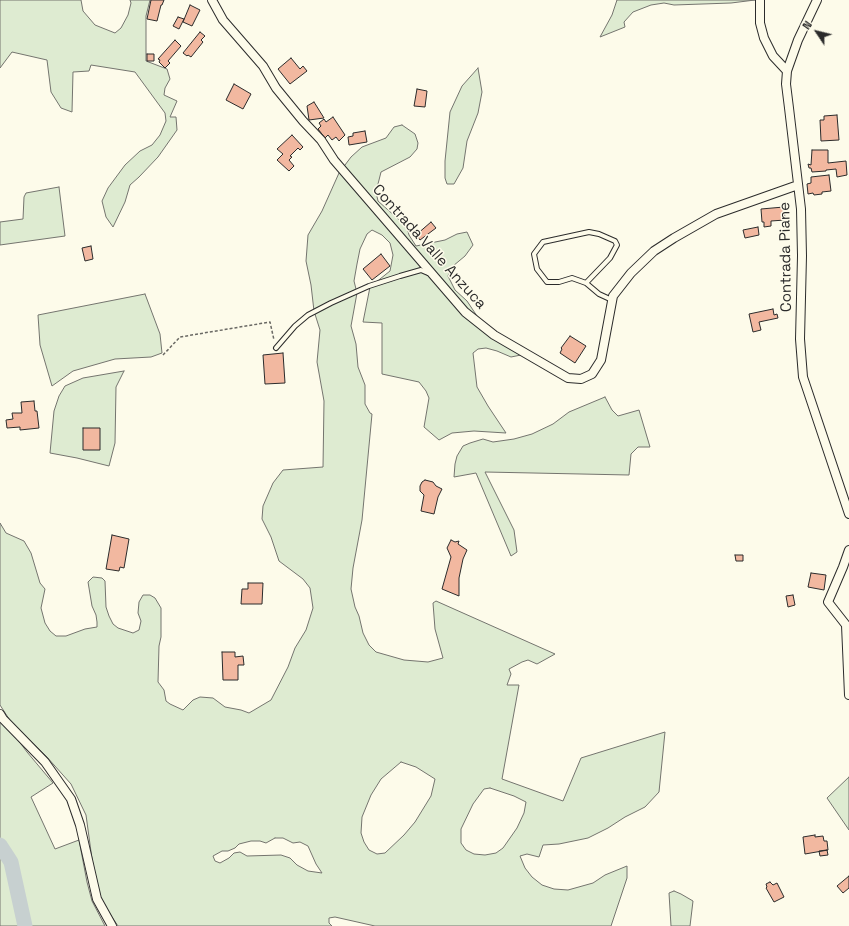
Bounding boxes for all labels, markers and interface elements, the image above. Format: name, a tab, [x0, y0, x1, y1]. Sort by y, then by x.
north arrow	[797, 12, 837, 52]
text: N	[799, 18, 815, 32]
street label: Contrada Valle Anzuca	[368, 181, 490, 313]
street label: Contrada Piane	[776, 202, 796, 312]

